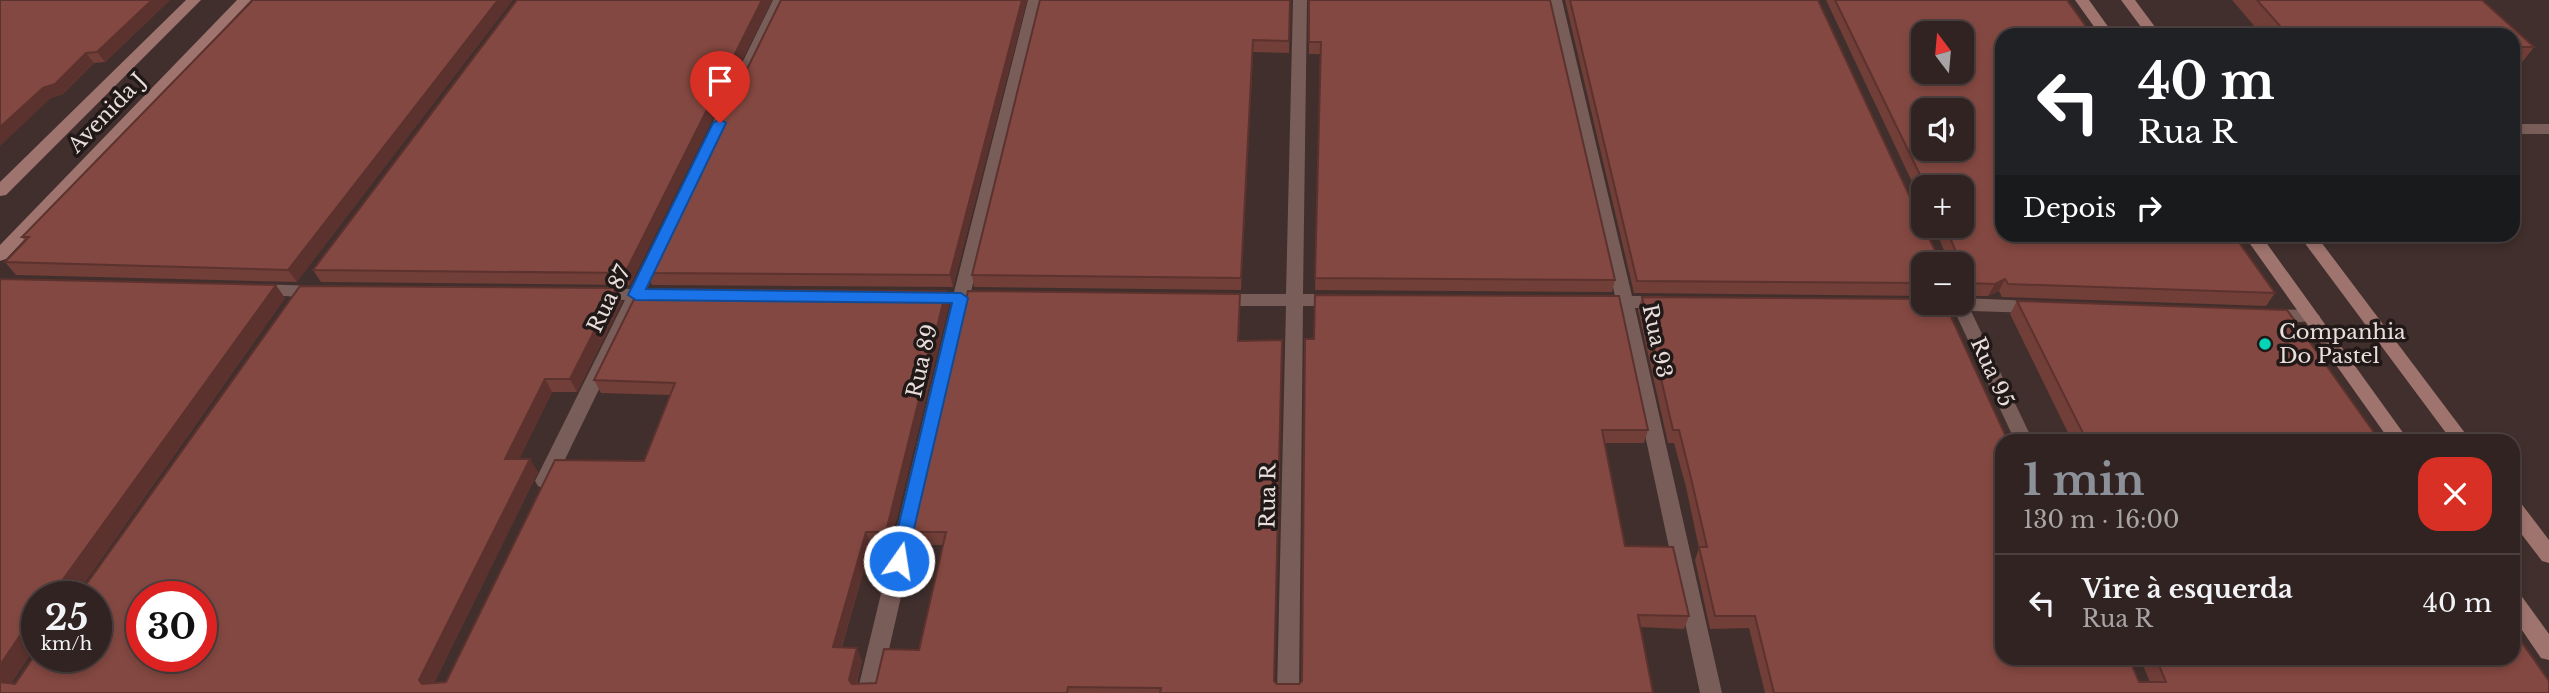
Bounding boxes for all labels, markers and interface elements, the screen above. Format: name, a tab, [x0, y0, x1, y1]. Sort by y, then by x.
north arrow	[1911, 21, 1974, 84]
map controls	[1911, 21, 1974, 315]
pin	[690, 51, 750, 123]
text: 40 m	[2138, 51, 2275, 112]
icon: left	[2023, 56, 2114, 147]
icon: arrive	[701, 62, 739, 100]
street label: Avenida J	[62, 68, 151, 159]
button: sound	[1911, 98, 1974, 161]
text: Rua R	[2138, 112, 2236, 152]
button: +	[1911, 175, 1974, 238]
icon: right	[2130, 189, 2168, 227]
text: Depois	[2023, 192, 2116, 224]
button: −	[1911, 252, 1974, 315]
street label: Rua 87	[582, 261, 637, 337]
street label: Rua 93	[1637, 302, 1677, 380]
place label: Companhia Do Pastel	[2279, 319, 2406, 369]
street label: Rua 89	[901, 322, 943, 400]
street label: Rua 95	[1965, 333, 2019, 411]
marker: Companhia Do Pastel	[2257, 336, 2273, 352]
text: 1 min	[2023, 454, 2145, 506]
button: close	[2418, 457, 2492, 531]
street label: Rua R	[1254, 462, 1282, 529]
text: 130 m · 16:00	[2023, 506, 2179, 534]
position arrow	[862, 524, 936, 598]
text: Vire à esquerda	[2082, 573, 2293, 605]
speed limit sign: 30	[126, 581, 217, 672]
icon: left	[2023, 584, 2061, 622]
text: 40 m	[2423, 587, 2492, 619]
text: 25	[45, 596, 88, 639]
text: Rua R	[2082, 605, 2153, 633]
text: km/h	[41, 633, 92, 655]

